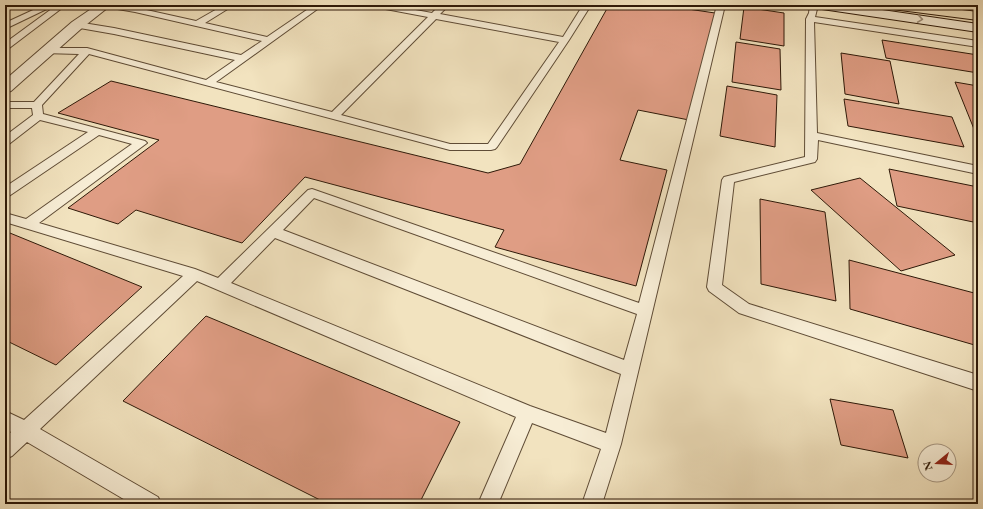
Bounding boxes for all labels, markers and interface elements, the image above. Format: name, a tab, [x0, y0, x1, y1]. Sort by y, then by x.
one-way arrow	[917, 14, 923, 23]
north arrow	[917, 443, 957, 483]
text: N	[919, 460, 936, 472]

